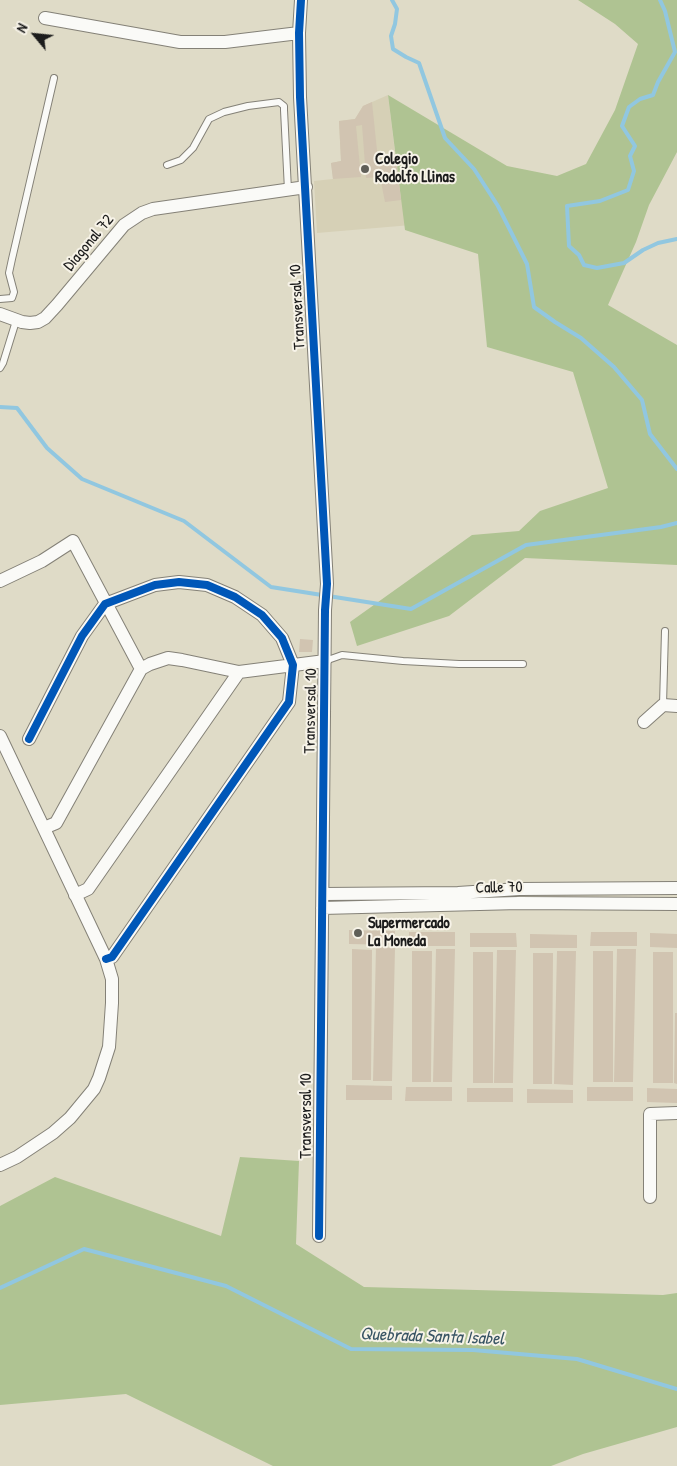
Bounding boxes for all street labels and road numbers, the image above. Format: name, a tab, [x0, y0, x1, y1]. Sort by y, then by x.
street label: Diagonal 72	[60, 211, 118, 275]
street label: Transversal 10	[286, 264, 310, 350]
street label: Transversal 10	[301, 668, 321, 754]
street label: Calle 70	[475, 878, 523, 898]
street label: Transversal 10	[297, 1073, 317, 1159]

